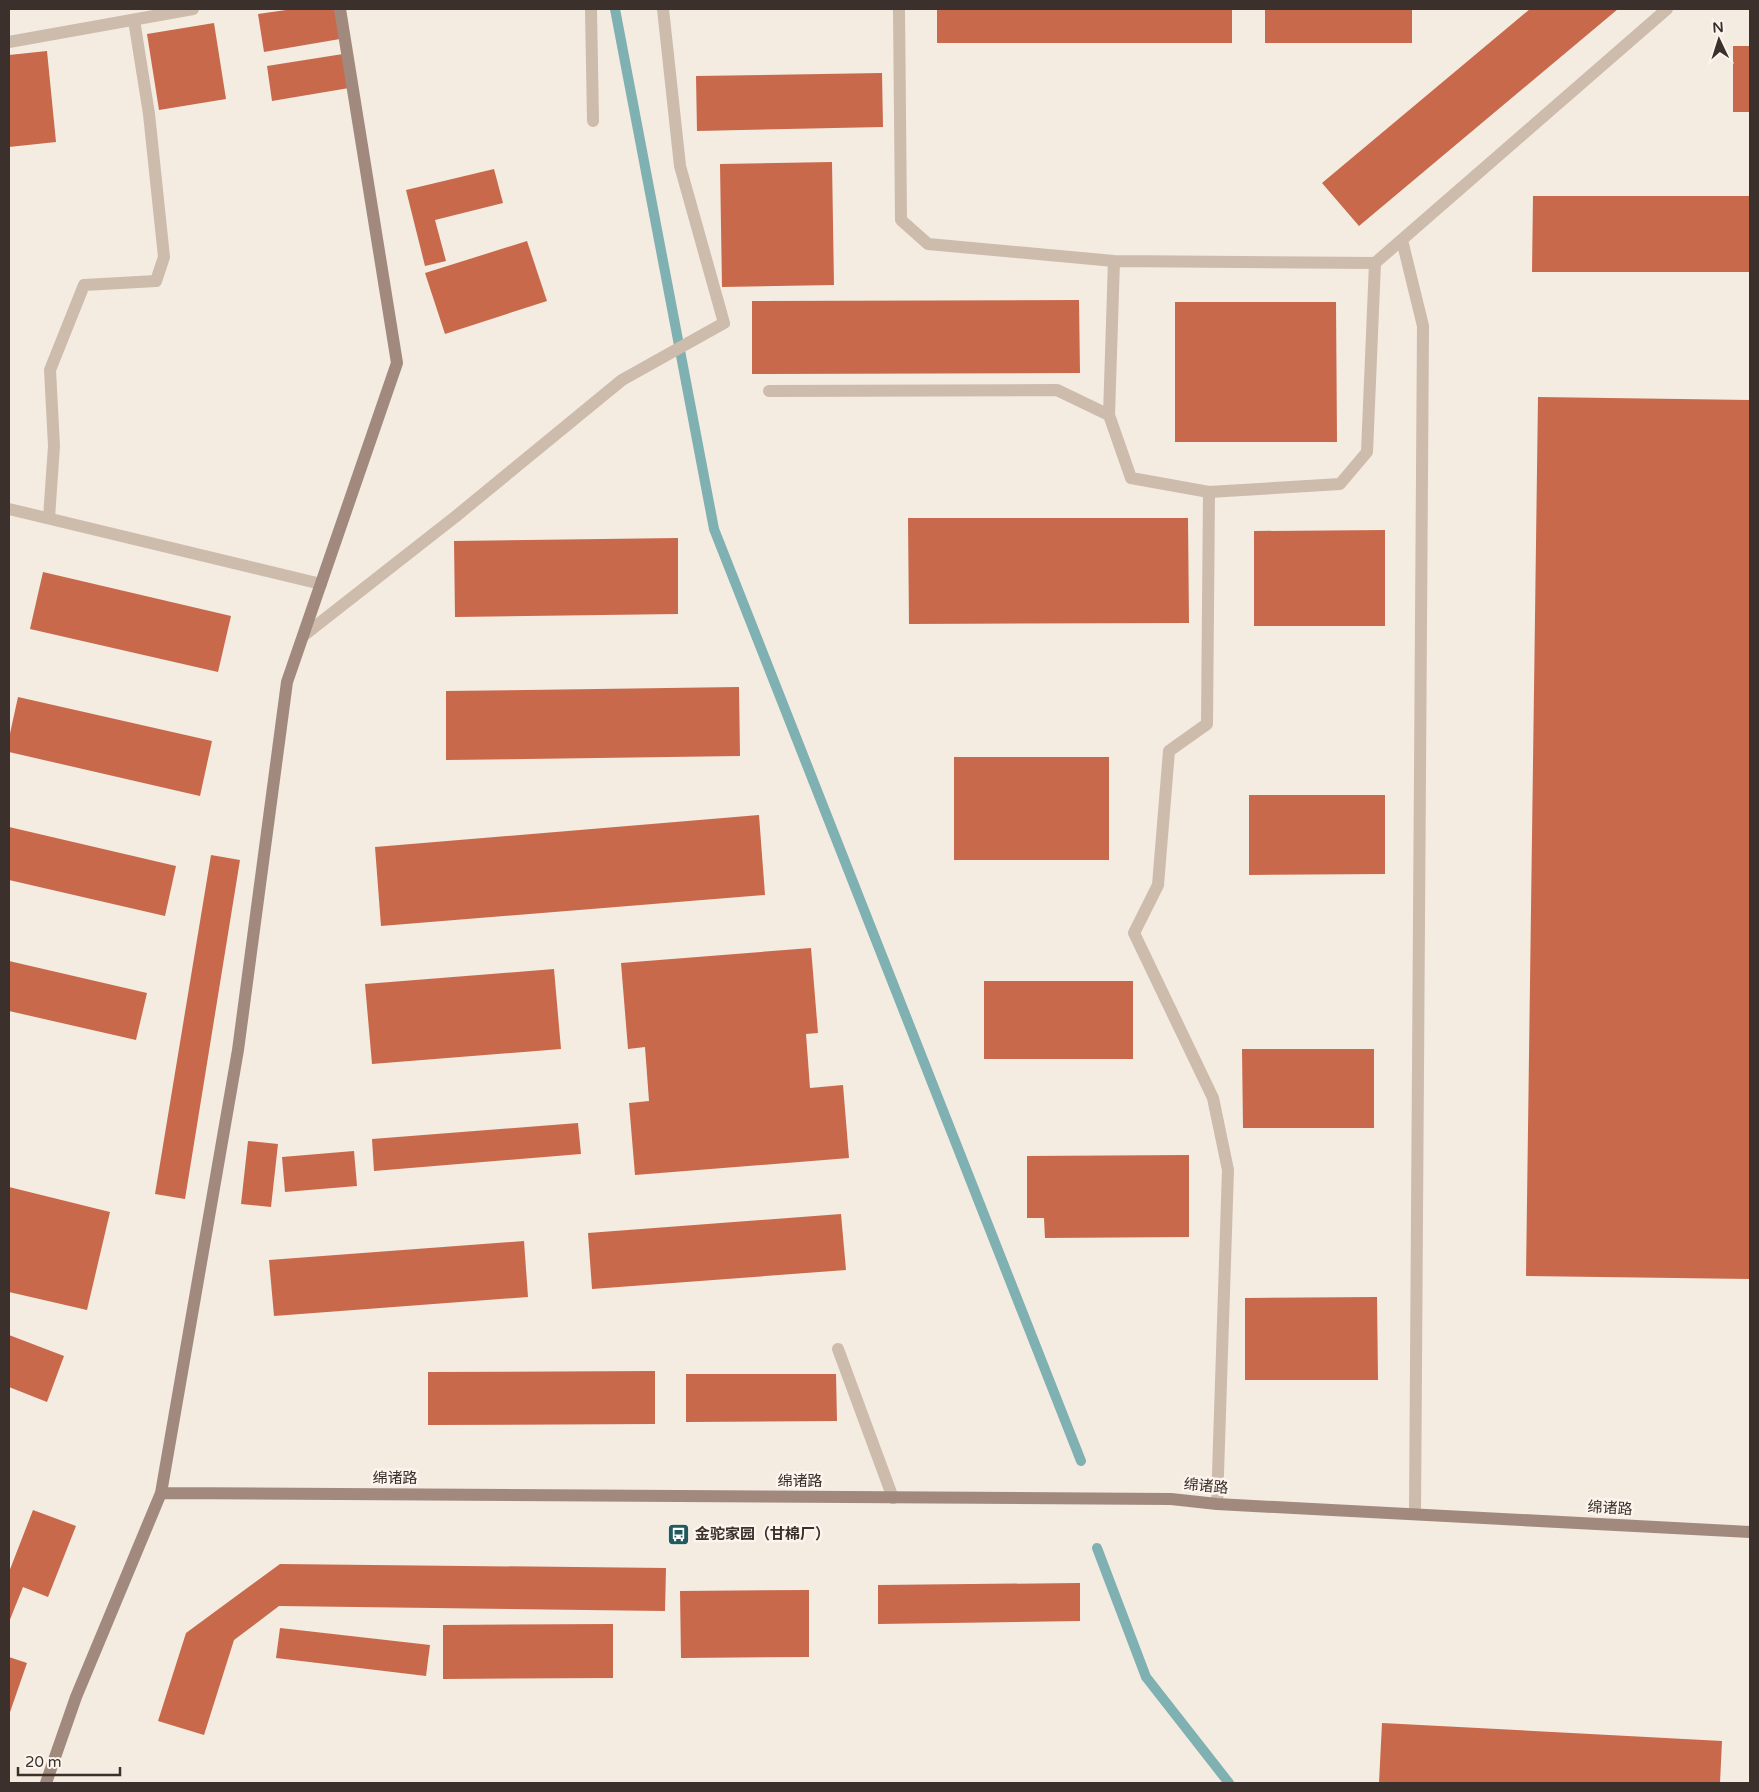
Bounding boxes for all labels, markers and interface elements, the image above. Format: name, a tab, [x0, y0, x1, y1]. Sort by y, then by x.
north arrow	[1694, 15, 1744, 65]
text: N	[1712, 19, 1724, 36]
street label: 绵诸路	[372, 1469, 418, 1487]
street label: 绵诸路	[777, 1472, 823, 1490]
street label: 绵诸路	[1183, 1475, 1229, 1497]
street label: 绵诸路	[1587, 1498, 1633, 1518]
bus stop icon: 金驼家园（甘棉厂）	[667, 1522, 691, 1546]
place label: 金驼家园（甘棉厂）	[695, 1525, 830, 1543]
scale bar	[18, 1744, 120, 1776]
text: 20 m	[25, 1753, 62, 1771]

